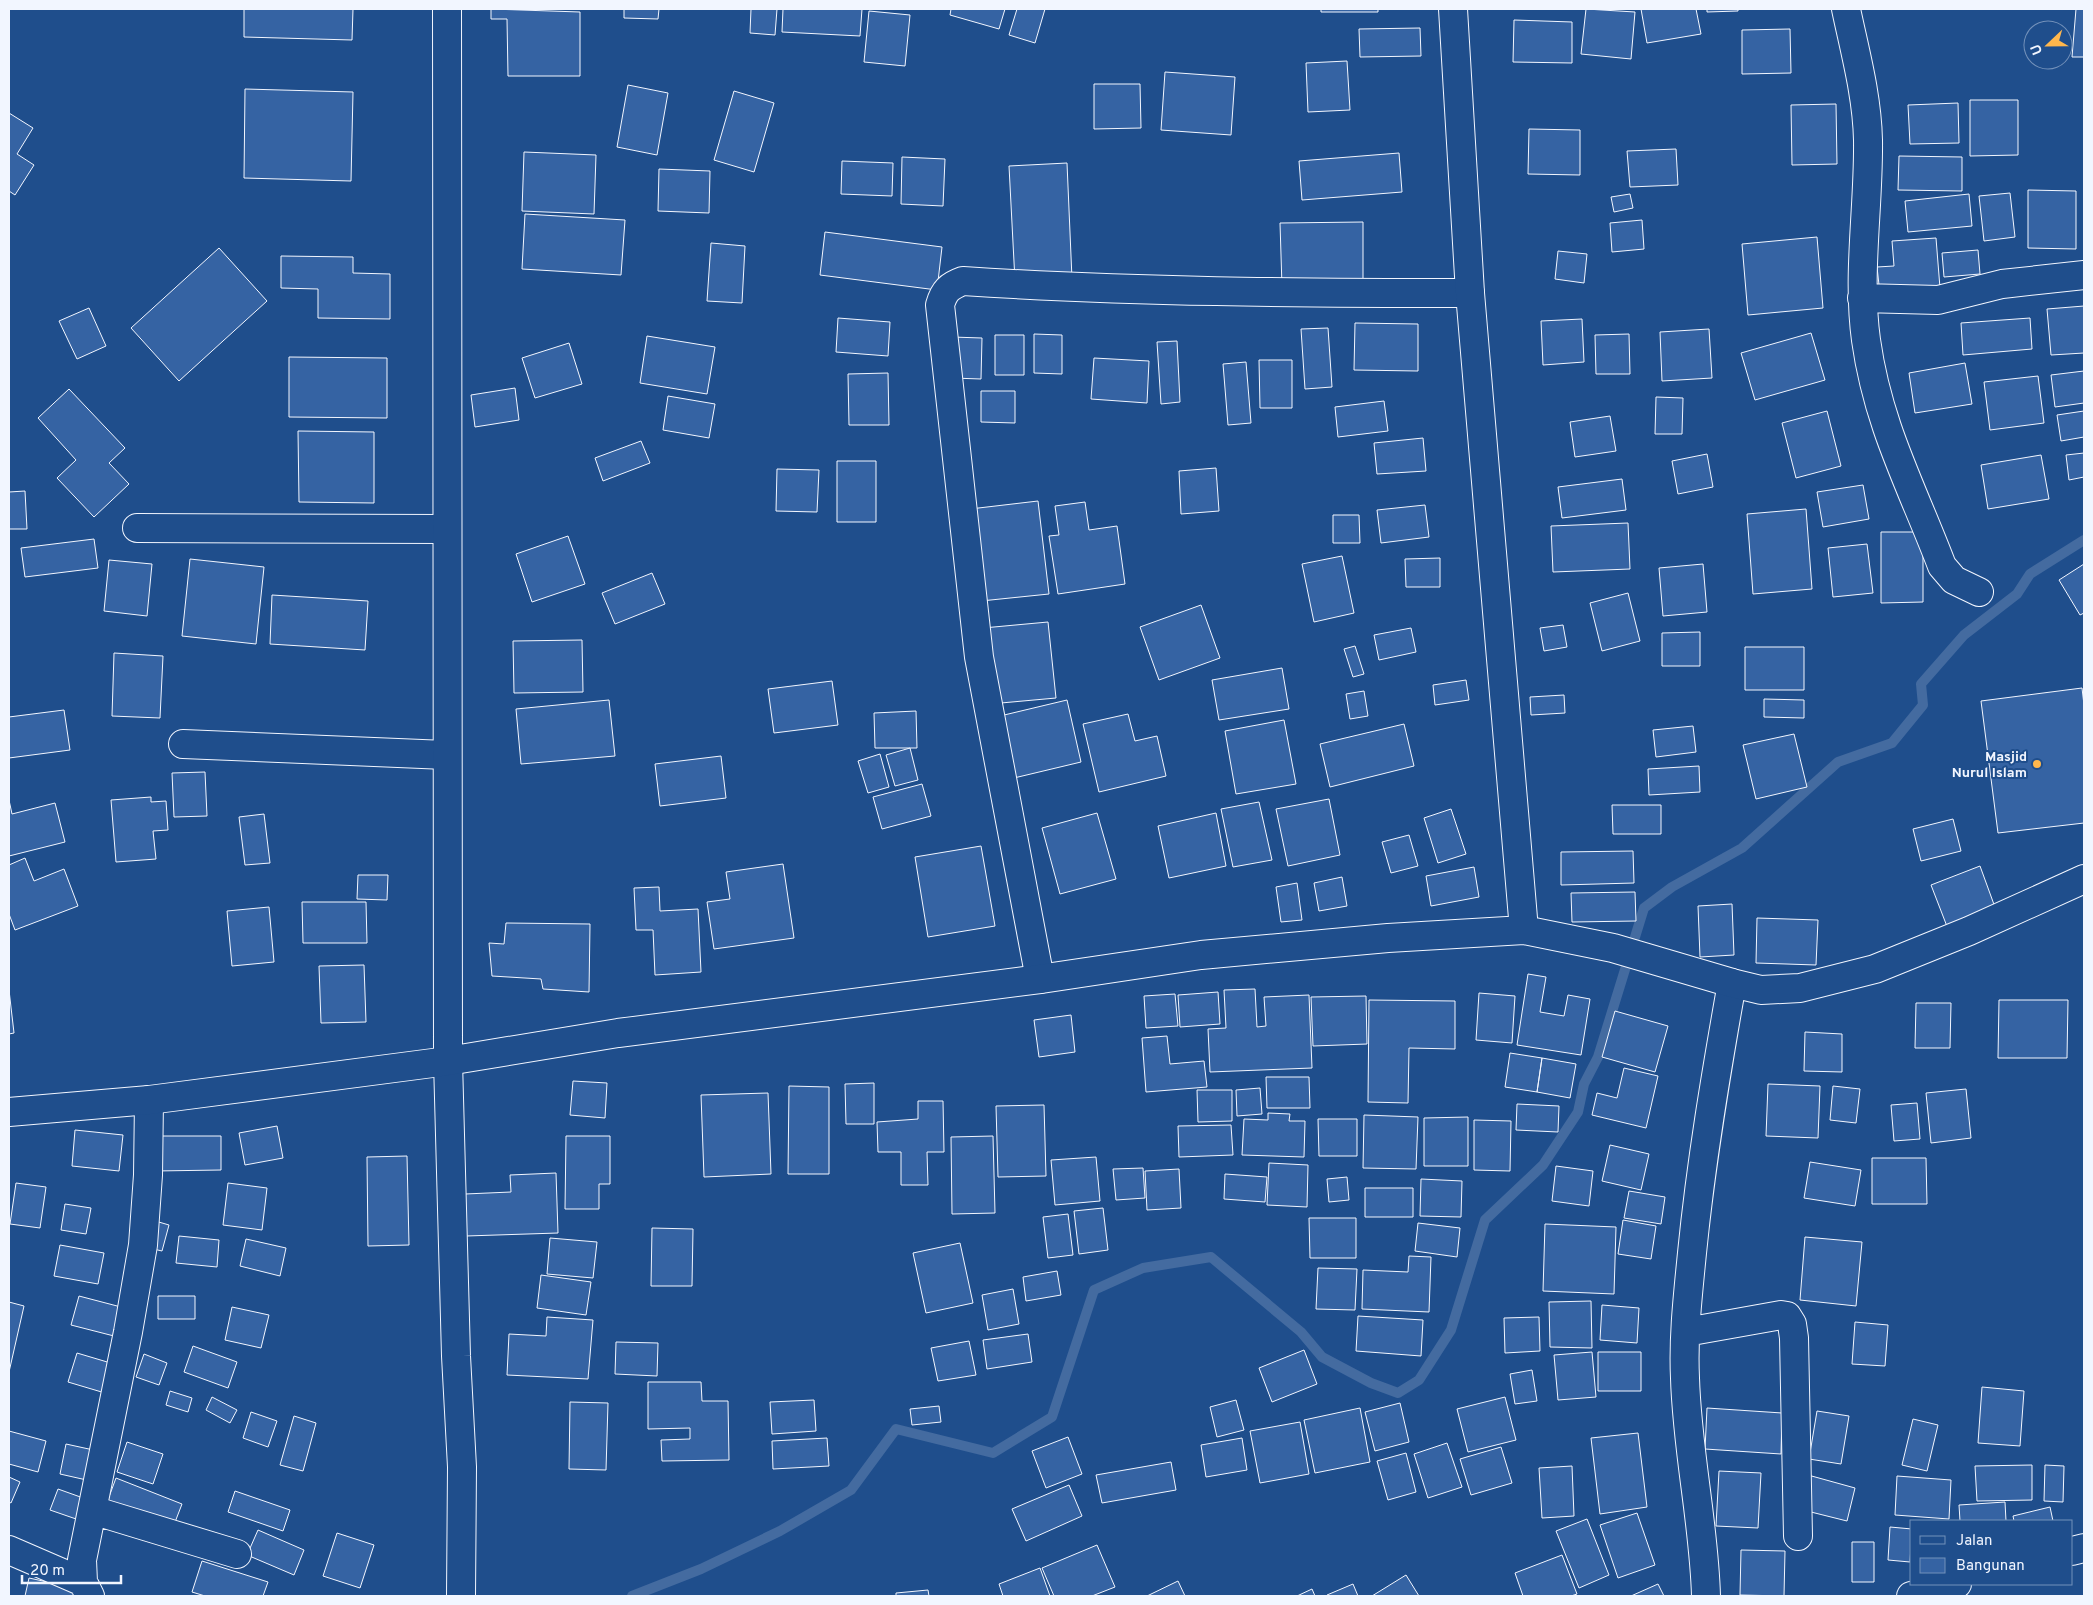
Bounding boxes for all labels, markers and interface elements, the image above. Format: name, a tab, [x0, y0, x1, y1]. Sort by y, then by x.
north arrow	[2023, 20, 2073, 70]
text: U	[2028, 42, 2047, 57]
place label: Masjid Nurul Islam	[1952, 749, 2027, 782]
marker: Masjid Nurul Islam	[2031, 758, 2043, 770]
legend	[1910, 1520, 2073, 1585]
text: Jalan	[1956, 1532, 1993, 1551]
scale bar	[22, 1552, 121, 1584]
text: Bangunan	[1956, 1557, 2025, 1576]
text: 20 m	[30, 1562, 65, 1581]

